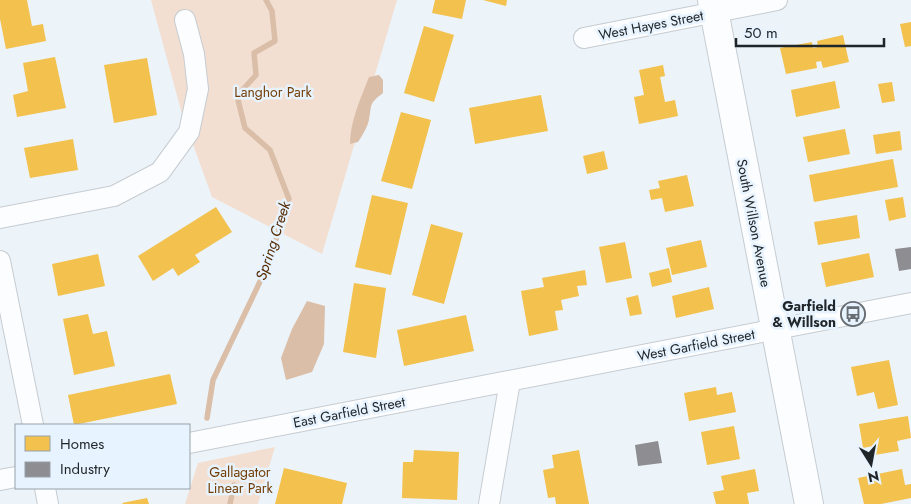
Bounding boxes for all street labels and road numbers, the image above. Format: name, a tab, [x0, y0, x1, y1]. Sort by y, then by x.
street label: West Hayes Street	[597, 5, 706, 45]
street label: South Willson Avenue	[732, 157, 776, 289]
street label: West Garfield Street	[636, 324, 757, 366]
street label: East Garfield Street	[291, 391, 407, 433]

